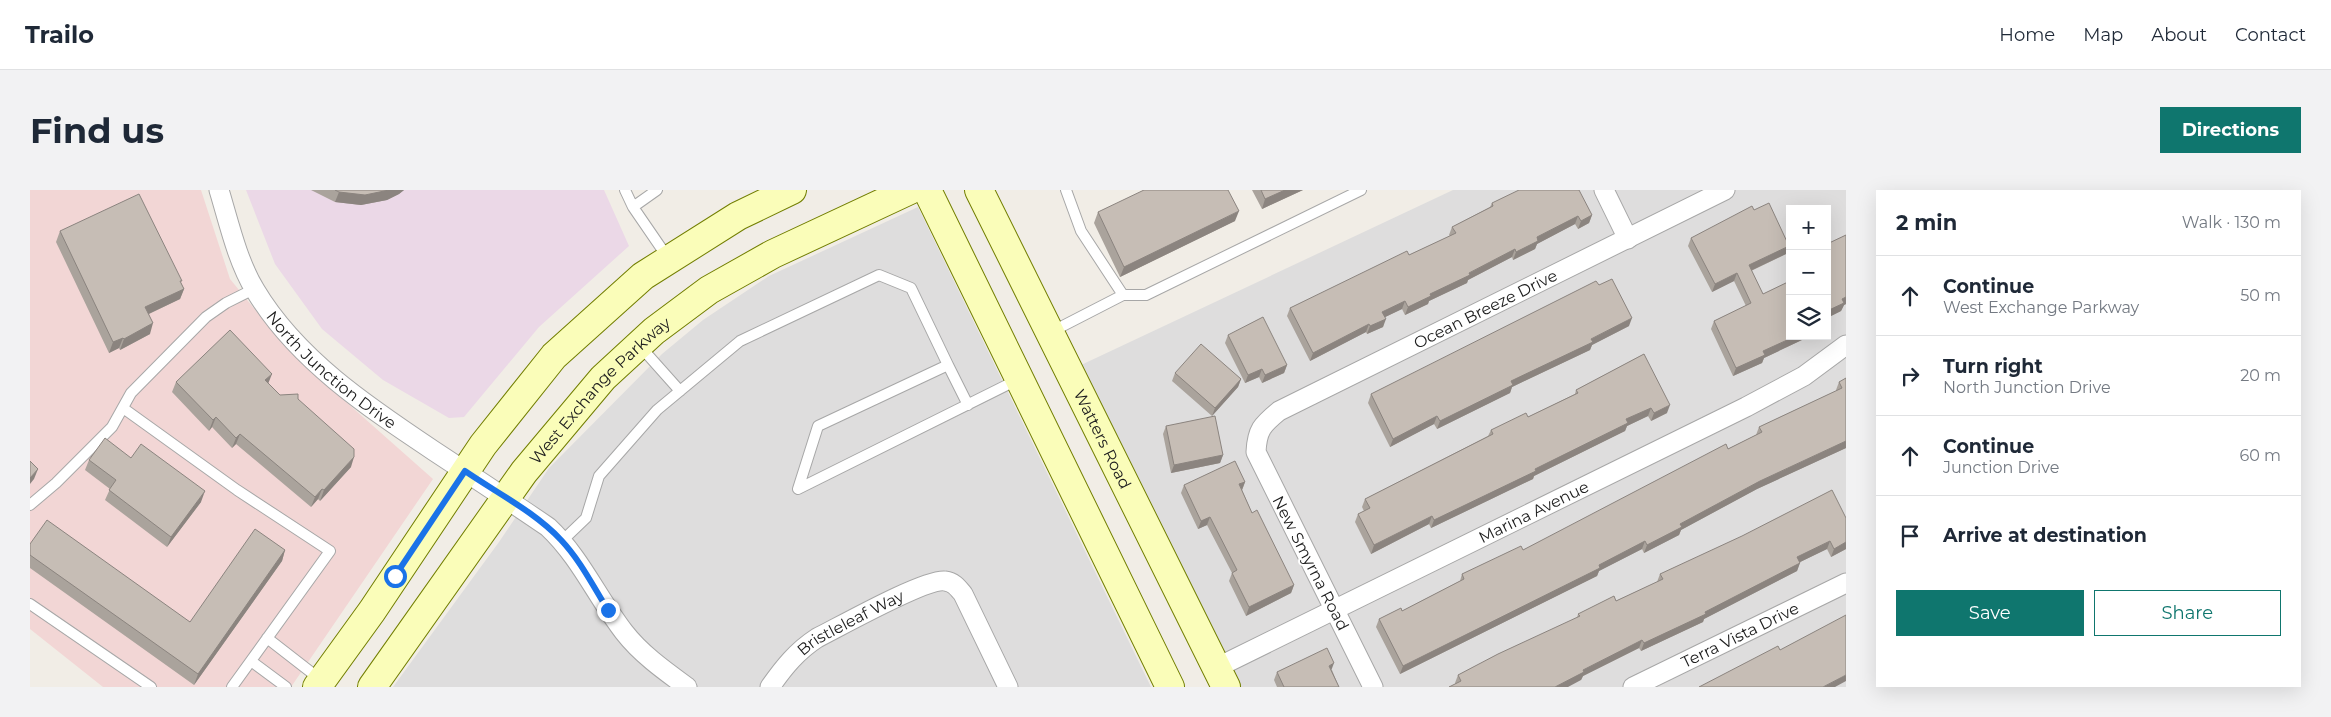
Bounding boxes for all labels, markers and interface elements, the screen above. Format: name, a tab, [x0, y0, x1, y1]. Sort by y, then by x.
text: Trailo	[25, 20, 94, 49]
text: Home	[1999, 24, 2055, 46]
text: Map	[2083, 24, 2123, 46]
text: About	[2151, 24, 2207, 46]
text: Contact	[2235, 24, 2306, 46]
button: Directions	[2160, 107, 2301, 153]
text: Find us	[30, 109, 164, 152]
map controls	[1786, 205, 1831, 340]
button: +	[1786, 205, 1831, 250]
text: 2 min	[1896, 210, 1957, 235]
text: Walk · 130 m	[2182, 213, 2281, 232]
button: −	[1786, 250, 1831, 295]
street label: Ocean Breeze Drive	[1411, 266, 1560, 353]
text: Continue	[1943, 275, 2034, 298]
icon: ahead	[1896, 282, 1924, 310]
text: 50 m	[2240, 286, 2281, 305]
button: layers	[1786, 295, 1831, 340]
text: West Exchange Parkway	[1943, 298, 2139, 317]
street label: North Junction Drive	[262, 307, 400, 433]
street label: West Exchange Parkway	[526, 313, 674, 468]
text: Turn right	[1943, 355, 2043, 378]
icon: right	[1896, 362, 1924, 390]
text: 20 m	[2240, 366, 2281, 385]
text: North Junction Drive	[1943, 378, 2111, 397]
street label: Watters Road	[1070, 386, 1135, 492]
text: Continue	[1943, 435, 2034, 458]
icon: ahead	[1896, 442, 1924, 470]
text: 60 m	[2239, 446, 2281, 465]
text: Junction Drive	[1943, 458, 2059, 477]
street label: Marina Avenue	[1476, 477, 1592, 547]
street label: New Smyrna Road	[1268, 493, 1353, 634]
icon: arrive	[1896, 522, 1924, 550]
text: Arrive at destination	[1943, 524, 2147, 547]
route start	[384, 565, 407, 588]
street label: Bristleleaf Way	[793, 586, 907, 659]
button: Save	[1896, 590, 2084, 636]
button: Share	[2094, 590, 2281, 636]
route end	[597, 599, 620, 622]
street label: Terra Vista Drive	[1678, 599, 1802, 672]

